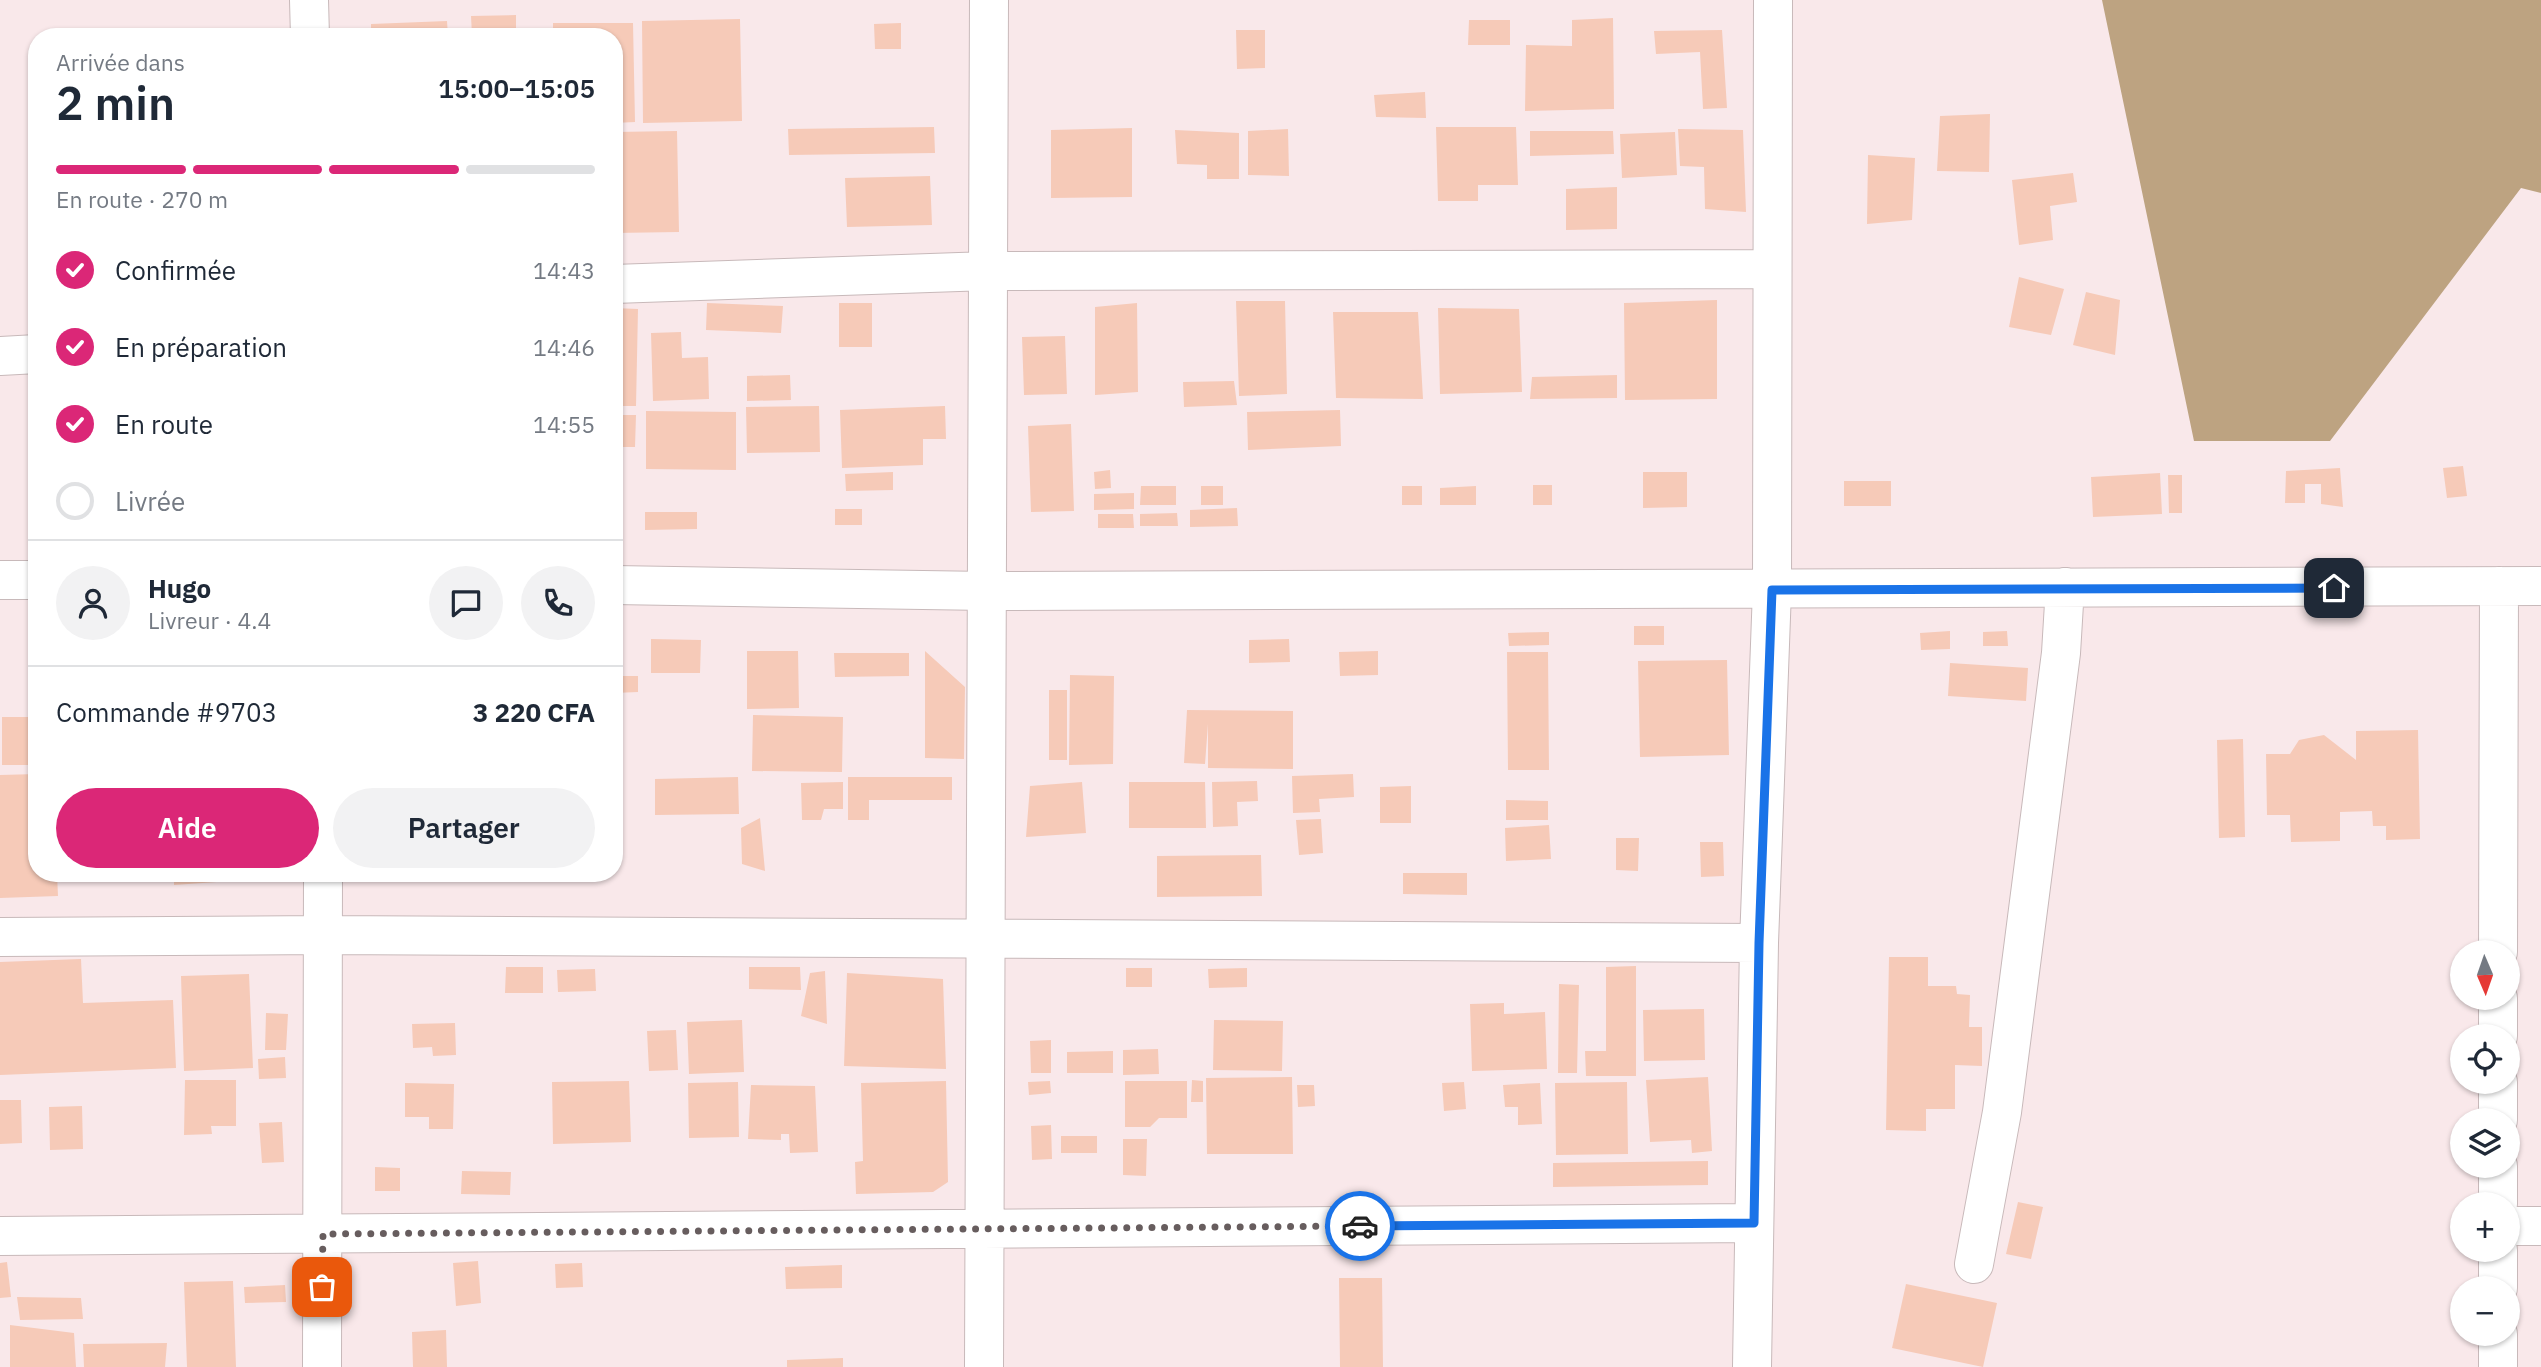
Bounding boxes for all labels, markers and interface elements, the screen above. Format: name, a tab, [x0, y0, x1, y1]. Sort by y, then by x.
text: Arrivée dans	[56, 47, 185, 77]
text: 15:00–15:05	[438, 71, 595, 105]
text: 2 min	[56, 73, 175, 133]
text: En route · 270 m	[56, 184, 228, 214]
icon: check	[56, 251, 94, 289]
text: Confirmée	[115, 253, 236, 287]
text: 14:43	[533, 255, 595, 285]
icon: check	[56, 328, 94, 366]
text: En préparation	[115, 330, 287, 364]
text: 14:46	[533, 332, 595, 362]
icon: check	[56, 405, 94, 443]
text: En route	[115, 407, 213, 441]
text: 14:55	[533, 409, 595, 439]
text: Livrée	[115, 484, 185, 518]
pin	[2304, 558, 2364, 618]
button: person	[56, 566, 130, 640]
button: chat	[429, 566, 503, 640]
button: phone	[521, 566, 595, 640]
icon: home	[2315, 569, 2353, 607]
text: Hugo	[148, 571, 211, 605]
text: Livreur · 4.4	[148, 605, 271, 635]
text: Commande #9703	[56, 695, 277, 729]
text: 3 220 CFA	[473, 695, 595, 729]
button: Aide	[56, 788, 319, 868]
button: Partager	[333, 788, 595, 868]
north arrow	[2450, 940, 2520, 1010]
map controls	[2450, 940, 2520, 1346]
button: locate	[2450, 1024, 2520, 1094]
button: layers	[2450, 1108, 2520, 1178]
courier	[1325, 1191, 1395, 1261]
button: +	[2450, 1192, 2520, 1262]
icon: car	[1341, 1207, 1379, 1245]
pin	[292, 1257, 352, 1317]
icon: bag	[303, 1268, 341, 1306]
button: −	[2450, 1276, 2520, 1346]

